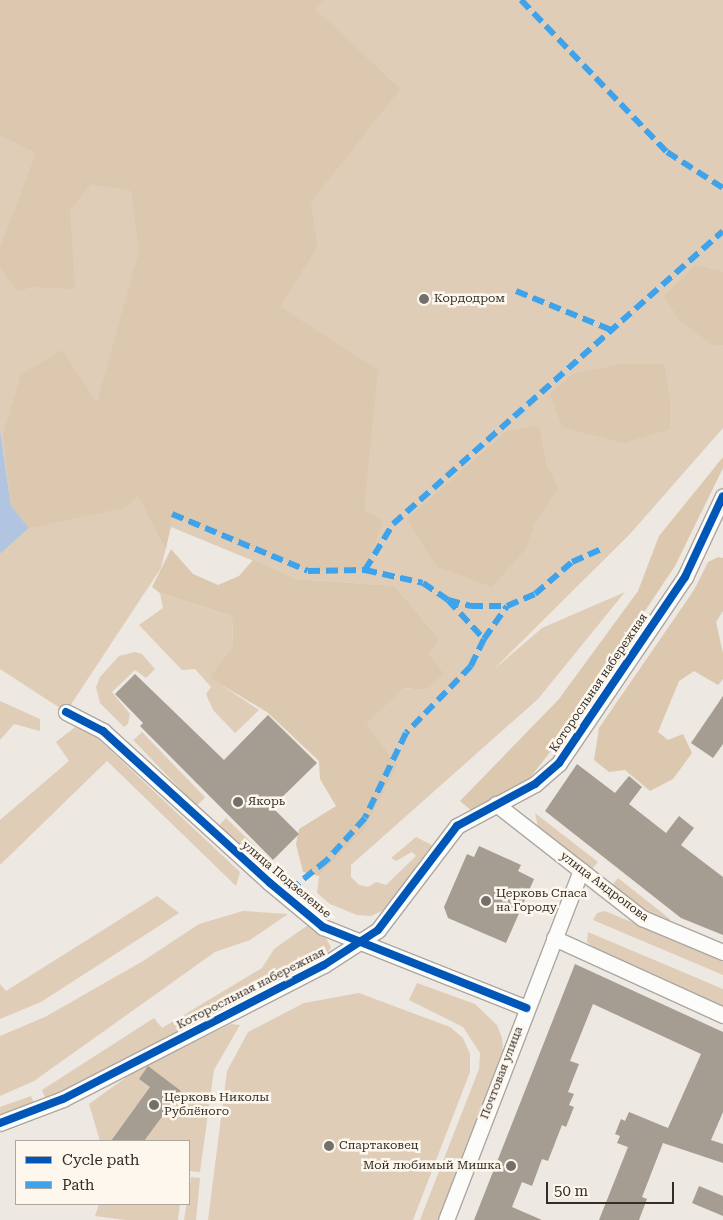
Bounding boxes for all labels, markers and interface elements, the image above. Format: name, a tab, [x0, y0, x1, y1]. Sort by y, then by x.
place label: Кордодром	[434, 292, 505, 306]
marker: Кордодром	[418, 293, 430, 305]
street label: Которосльная набережная	[547, 611, 651, 755]
place label: Якорь	[248, 795, 285, 809]
marker: Якорь	[232, 796, 244, 808]
street label: улица Подзеленье	[238, 838, 334, 922]
street label: улица Андропова	[557, 849, 651, 925]
place label: Церковь Спаса на Городу	[496, 887, 587, 915]
marker: Церковь Спаса на Городу	[480, 895, 492, 907]
street label: Которосльная набережная	[174, 945, 328, 1033]
street label: Почтовая улица	[478, 1025, 526, 1121]
place label: Церковь Николы Рублёного	[164, 1091, 269, 1119]
marker: Церковь Николы Рублёного	[148, 1099, 160, 1111]
place label: Спартаковец	[339, 1139, 418, 1153]
legend	[15, 1140, 190, 1205]
marker: Спартаковец	[323, 1140, 335, 1152]
text: Cycle path	[62, 1151, 139, 1169]
place label: Мой любимый Мишка	[363, 1159, 501, 1173]
marker: Мой любимый Мишка	[505, 1160, 517, 1172]
scale bar	[548, 1172, 676, 1204]
text: Path	[62, 1176, 95, 1194]
text: 50 m	[554, 1182, 588, 1200]

